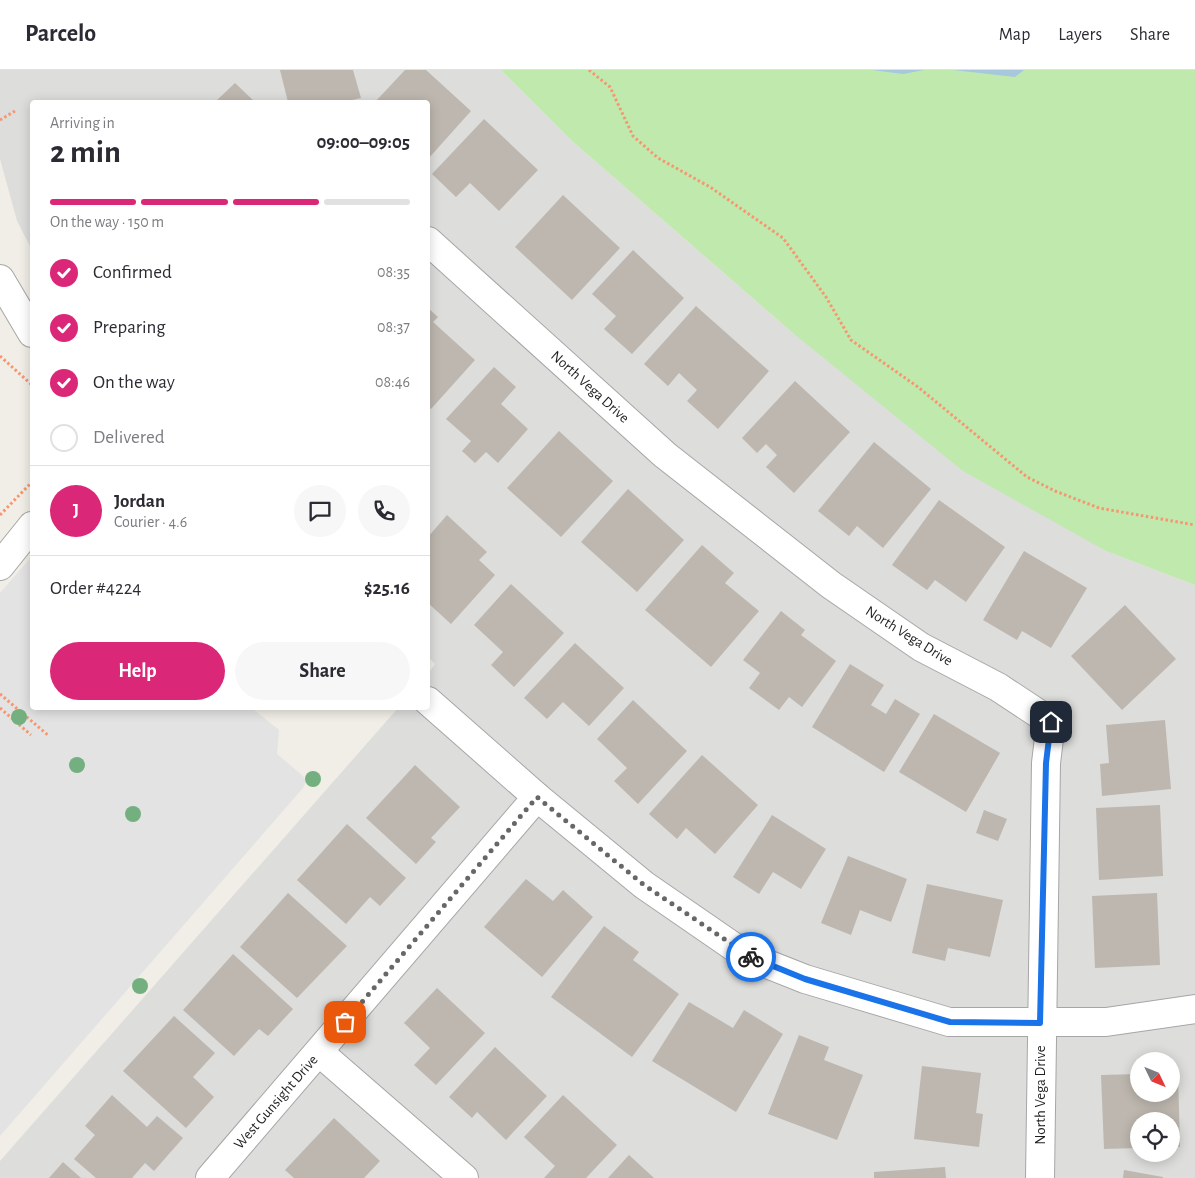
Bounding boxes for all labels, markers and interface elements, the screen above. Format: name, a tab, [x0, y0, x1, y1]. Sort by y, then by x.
text: Parcelo	[25, 22, 96, 46]
text: Map	[999, 26, 1030, 44]
text: Layers	[1058, 26, 1102, 44]
text: Share	[1130, 26, 1170, 44]
text: Arriving in	[50, 115, 115, 131]
text: 09:00–09:05	[316, 133, 410, 152]
text: 2 min	[50, 136, 121, 168]
text: On the way · 150 m	[50, 214, 164, 230]
icon: check	[50, 259, 78, 287]
text: Confirmed	[93, 263, 172, 282]
text: 08:35	[377, 264, 410, 280]
icon: check	[50, 314, 78, 342]
text: Preparing	[93, 318, 166, 337]
text: 08:37	[377, 319, 410, 335]
street label: North Vega Drive	[548, 348, 632, 426]
icon: check	[50, 369, 78, 397]
text: On the way	[93, 373, 175, 392]
text: 08:46	[375, 374, 410, 390]
text: Delivered	[93, 428, 165, 447]
button: chat	[294, 485, 346, 537]
button: phone	[358, 485, 410, 537]
text: Jordan	[114, 492, 165, 511]
text: J	[73, 501, 79, 520]
text: Courier · 4.6	[114, 514, 187, 530]
text: Order #4224	[50, 579, 141, 598]
text: $25.16	[364, 579, 410, 598]
street label: North Vega Drive	[863, 603, 955, 669]
button: Help	[50, 642, 225, 700]
button: Share	[235, 642, 410, 700]
pin	[1030, 701, 1072, 743]
icon: home	[1037, 708, 1065, 736]
courier	[726, 932, 776, 982]
icon: bike	[737, 943, 765, 971]
pin	[324, 1001, 366, 1043]
icon: bag	[331, 1008, 359, 1036]
street label: North Vega Drive	[1033, 1045, 1048, 1145]
street label: West Gunsight Drive	[231, 1052, 321, 1152]
north arrow	[1130, 1052, 1180, 1102]
map controls	[1130, 1052, 1180, 1162]
button: locate	[1130, 1112, 1180, 1162]

